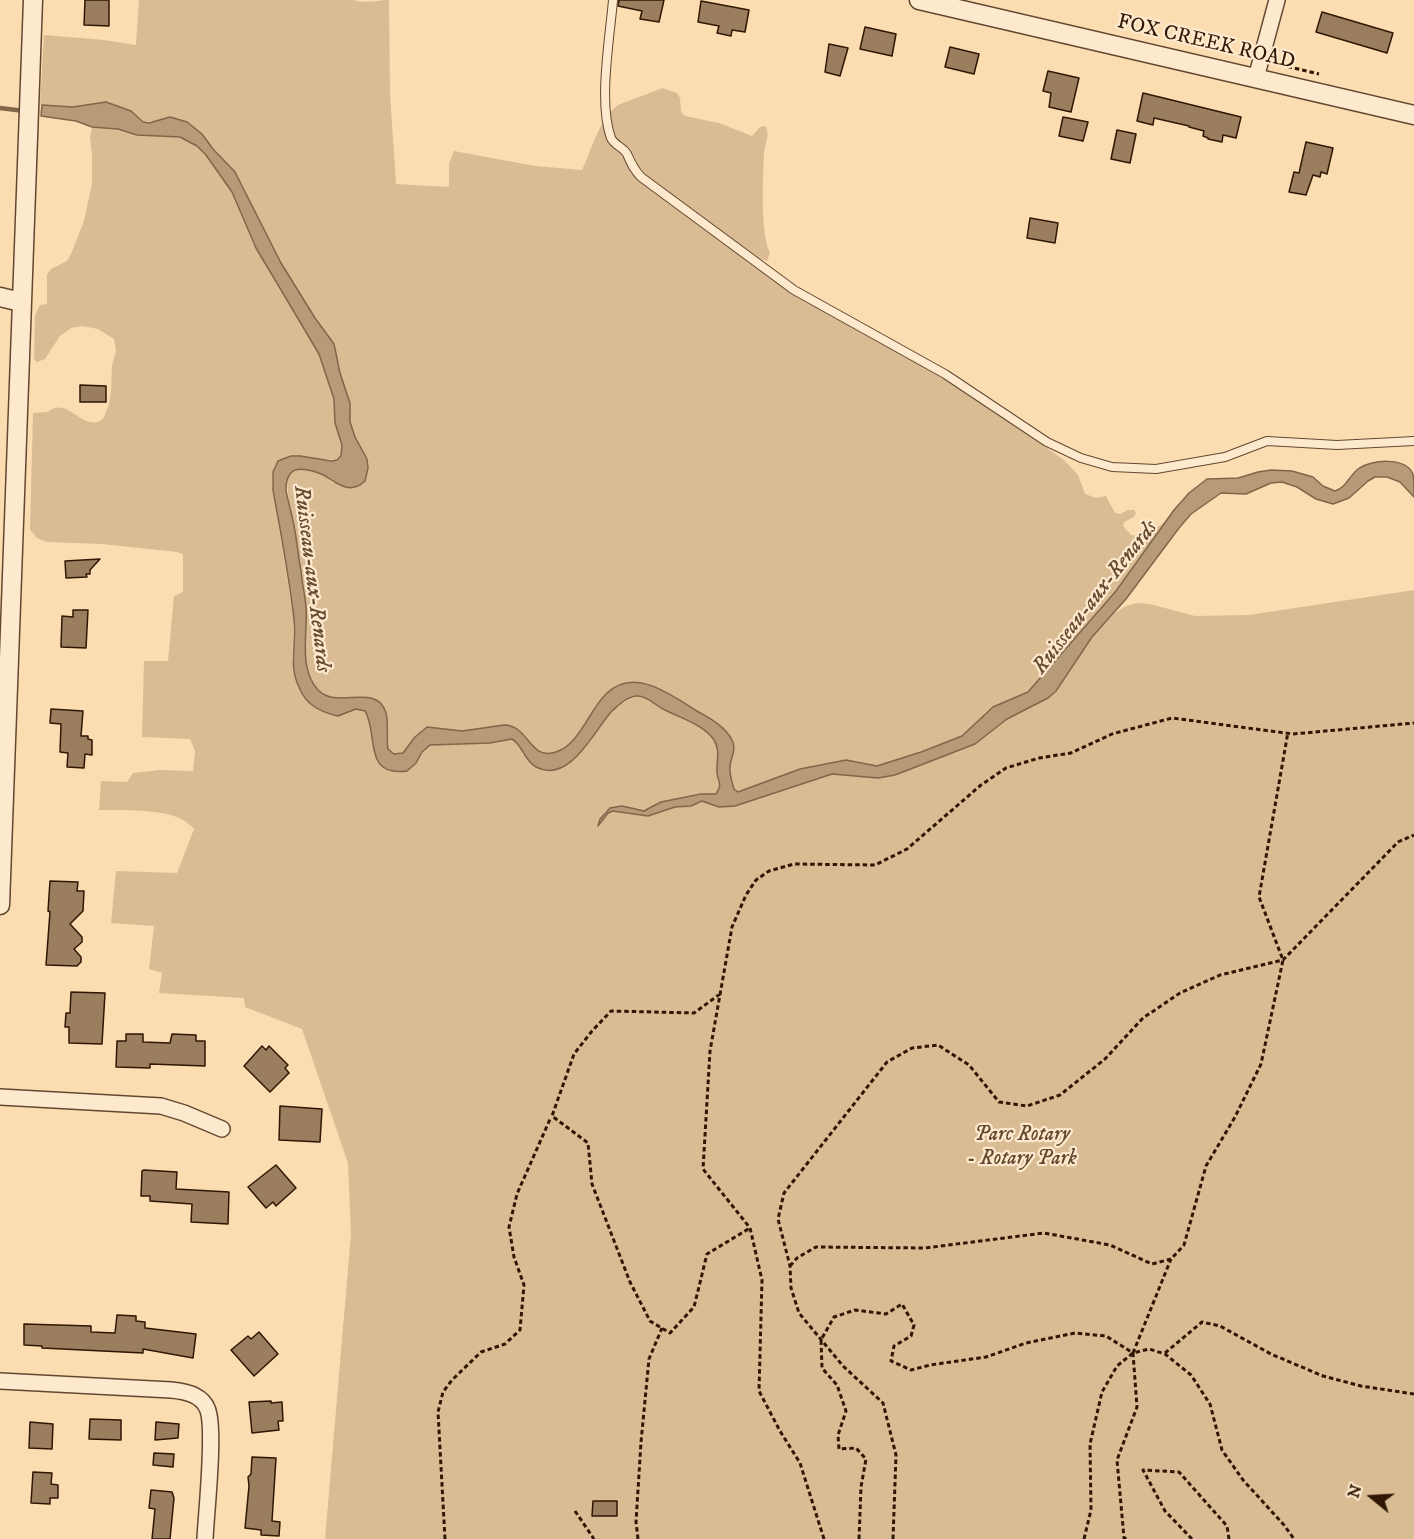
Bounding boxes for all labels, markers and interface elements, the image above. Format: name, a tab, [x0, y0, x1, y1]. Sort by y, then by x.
street label: FOX CREEK ROAD	[1115, 10, 1297, 76]
water label: Ruisseau-aux-Renards	[286, 484, 336, 674]
water label: Ruisseau-aux-Renards	[1028, 516, 1164, 680]
park label: Parc Rotary - Rotary Park	[967, 1123, 1077, 1173]
north arrow	[1342, 1467, 1402, 1527]
text: N	[1343, 1482, 1366, 1501]

